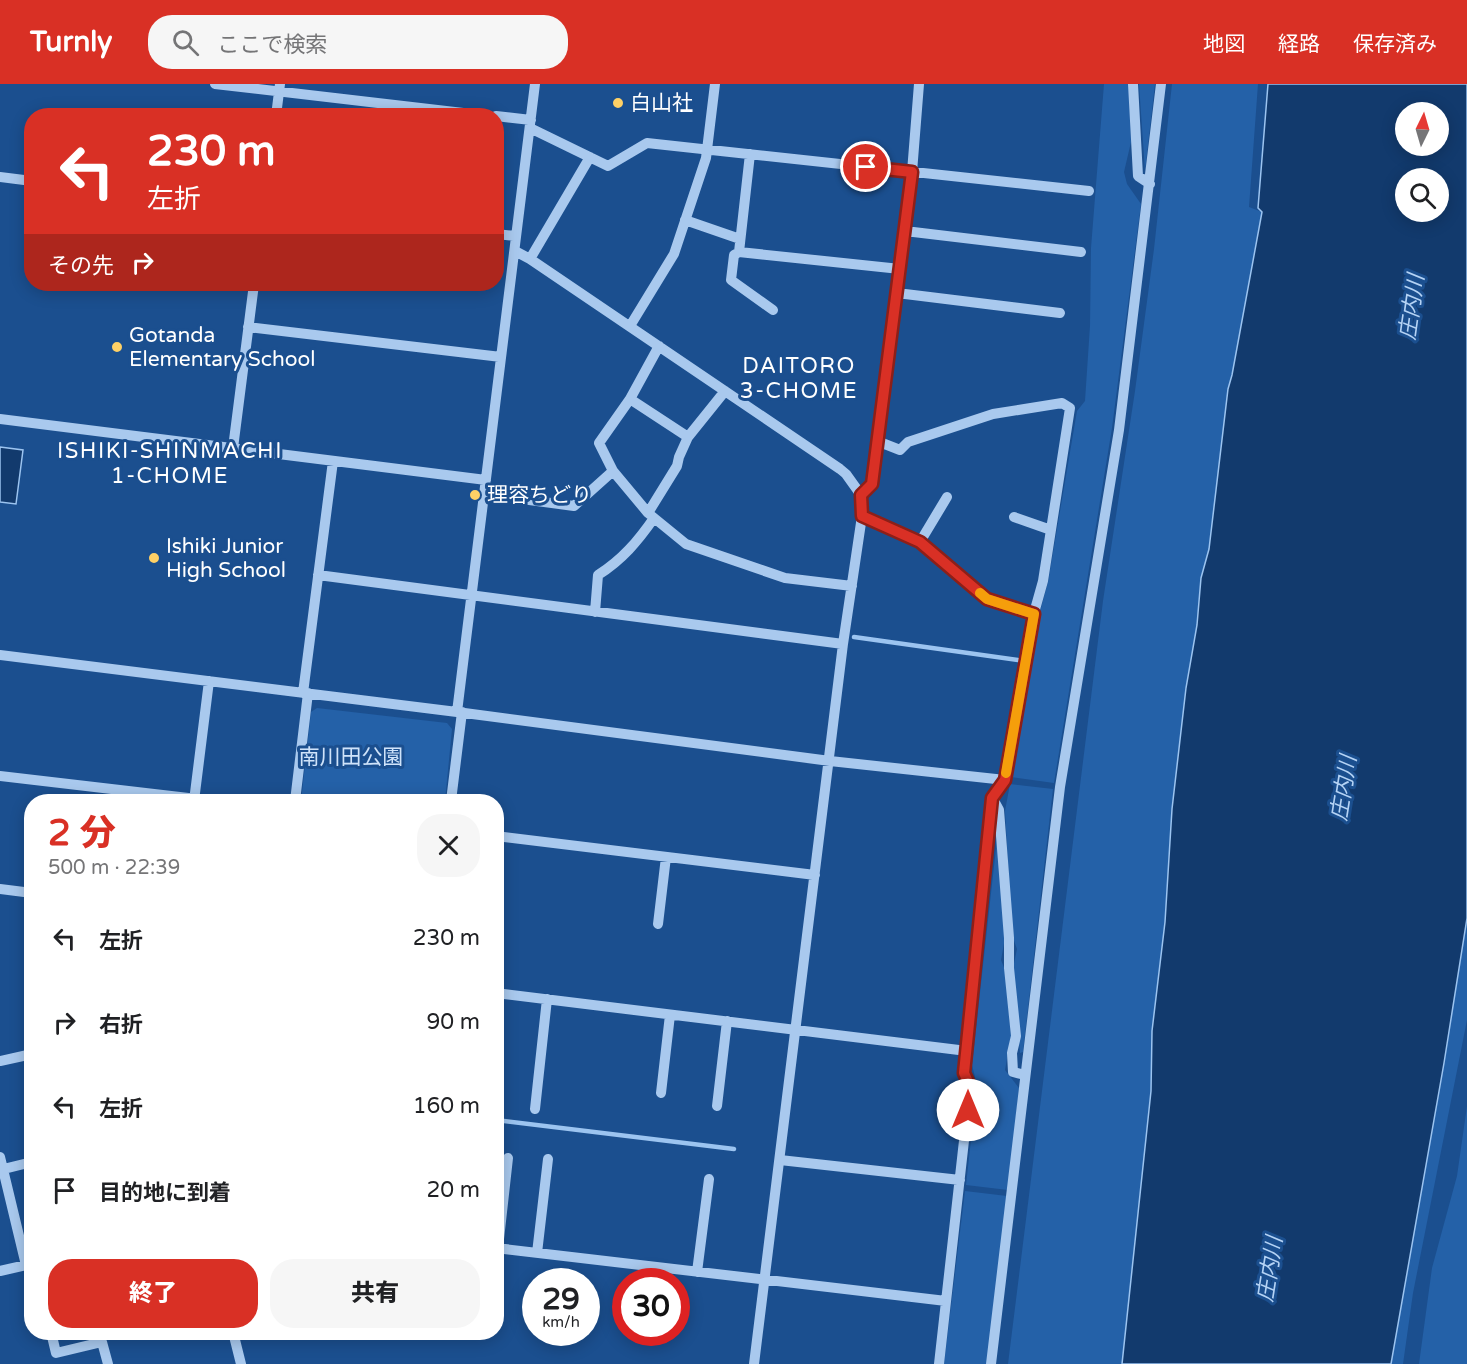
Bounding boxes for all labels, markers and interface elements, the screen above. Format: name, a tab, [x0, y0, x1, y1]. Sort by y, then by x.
search box	[148, 15, 568, 69]
text: Turnly	[30, 25, 112, 59]
icon: search	[169, 26, 202, 59]
text: ここで検索	[217, 32, 327, 58]
text: 地図	[1203, 32, 1245, 57]
text: 経路	[1278, 32, 1320, 57]
text: 保存済み	[1353, 32, 1437, 57]
place label: 白山社	[630, 91, 693, 116]
marker: 白山社	[611, 96, 625, 110]
north arrow	[1395, 102, 1449, 156]
map controls	[1395, 102, 1449, 222]
text: 230 m	[147, 126, 276, 177]
icon: left	[48, 132, 126, 210]
pin	[840, 141, 891, 192]
icon: arrive	[849, 150, 882, 183]
button: search	[1395, 168, 1449, 222]
text: 左折	[147, 183, 201, 216]
icon: right	[126, 246, 159, 279]
text: その先	[48, 253, 114, 279]
water label: 庄内川	[1395, 271, 1430, 342]
place label: Gotanda Elementary School	[129, 323, 316, 372]
marker: Gotanda Elementary School	[110, 340, 124, 354]
district label: DAITORO 3-CHOME	[740, 353, 858, 404]
district label: ISHIKI-SHINMACHI 1-CHOME	[57, 438, 283, 489]
place label: 理容ちどり	[487, 483, 592, 508]
marker: 理容ちどり	[468, 488, 482, 502]
place label: Ishiki Junior High School	[166, 534, 286, 583]
marker: Ishiki Junior High School	[147, 551, 161, 565]
park label: 南川田公園	[299, 745, 404, 770]
water label: 庄内川	[1326, 752, 1362, 823]
text: 2 分	[48, 812, 116, 855]
button: close	[417, 814, 480, 877]
text: 500 m · 22:39	[48, 856, 180, 880]
icon: left	[48, 922, 81, 955]
text: 230 m	[413, 925, 480, 951]
text: 左折	[99, 928, 143, 954]
icon: right	[48, 1006, 81, 1039]
text: 90 m	[426, 1009, 480, 1035]
text: 右折	[99, 1012, 143, 1038]
position arrow	[936, 1078, 1000, 1142]
icon: left	[48, 1090, 81, 1123]
text: 160 m	[413, 1093, 480, 1119]
text: 左折	[99, 1096, 143, 1122]
icon: arrive	[48, 1174, 81, 1207]
text: 20 m	[426, 1177, 480, 1203]
text: 目的地に到着	[99, 1180, 231, 1206]
water label: 庄内川	[1252, 1233, 1288, 1304]
button: 終了	[48, 1259, 258, 1328]
button: 共有	[270, 1259, 480, 1328]
speed limit sign: 30	[612, 1268, 690, 1346]
text: 29	[542, 1281, 580, 1318]
text: km/h	[542, 1313, 580, 1331]

